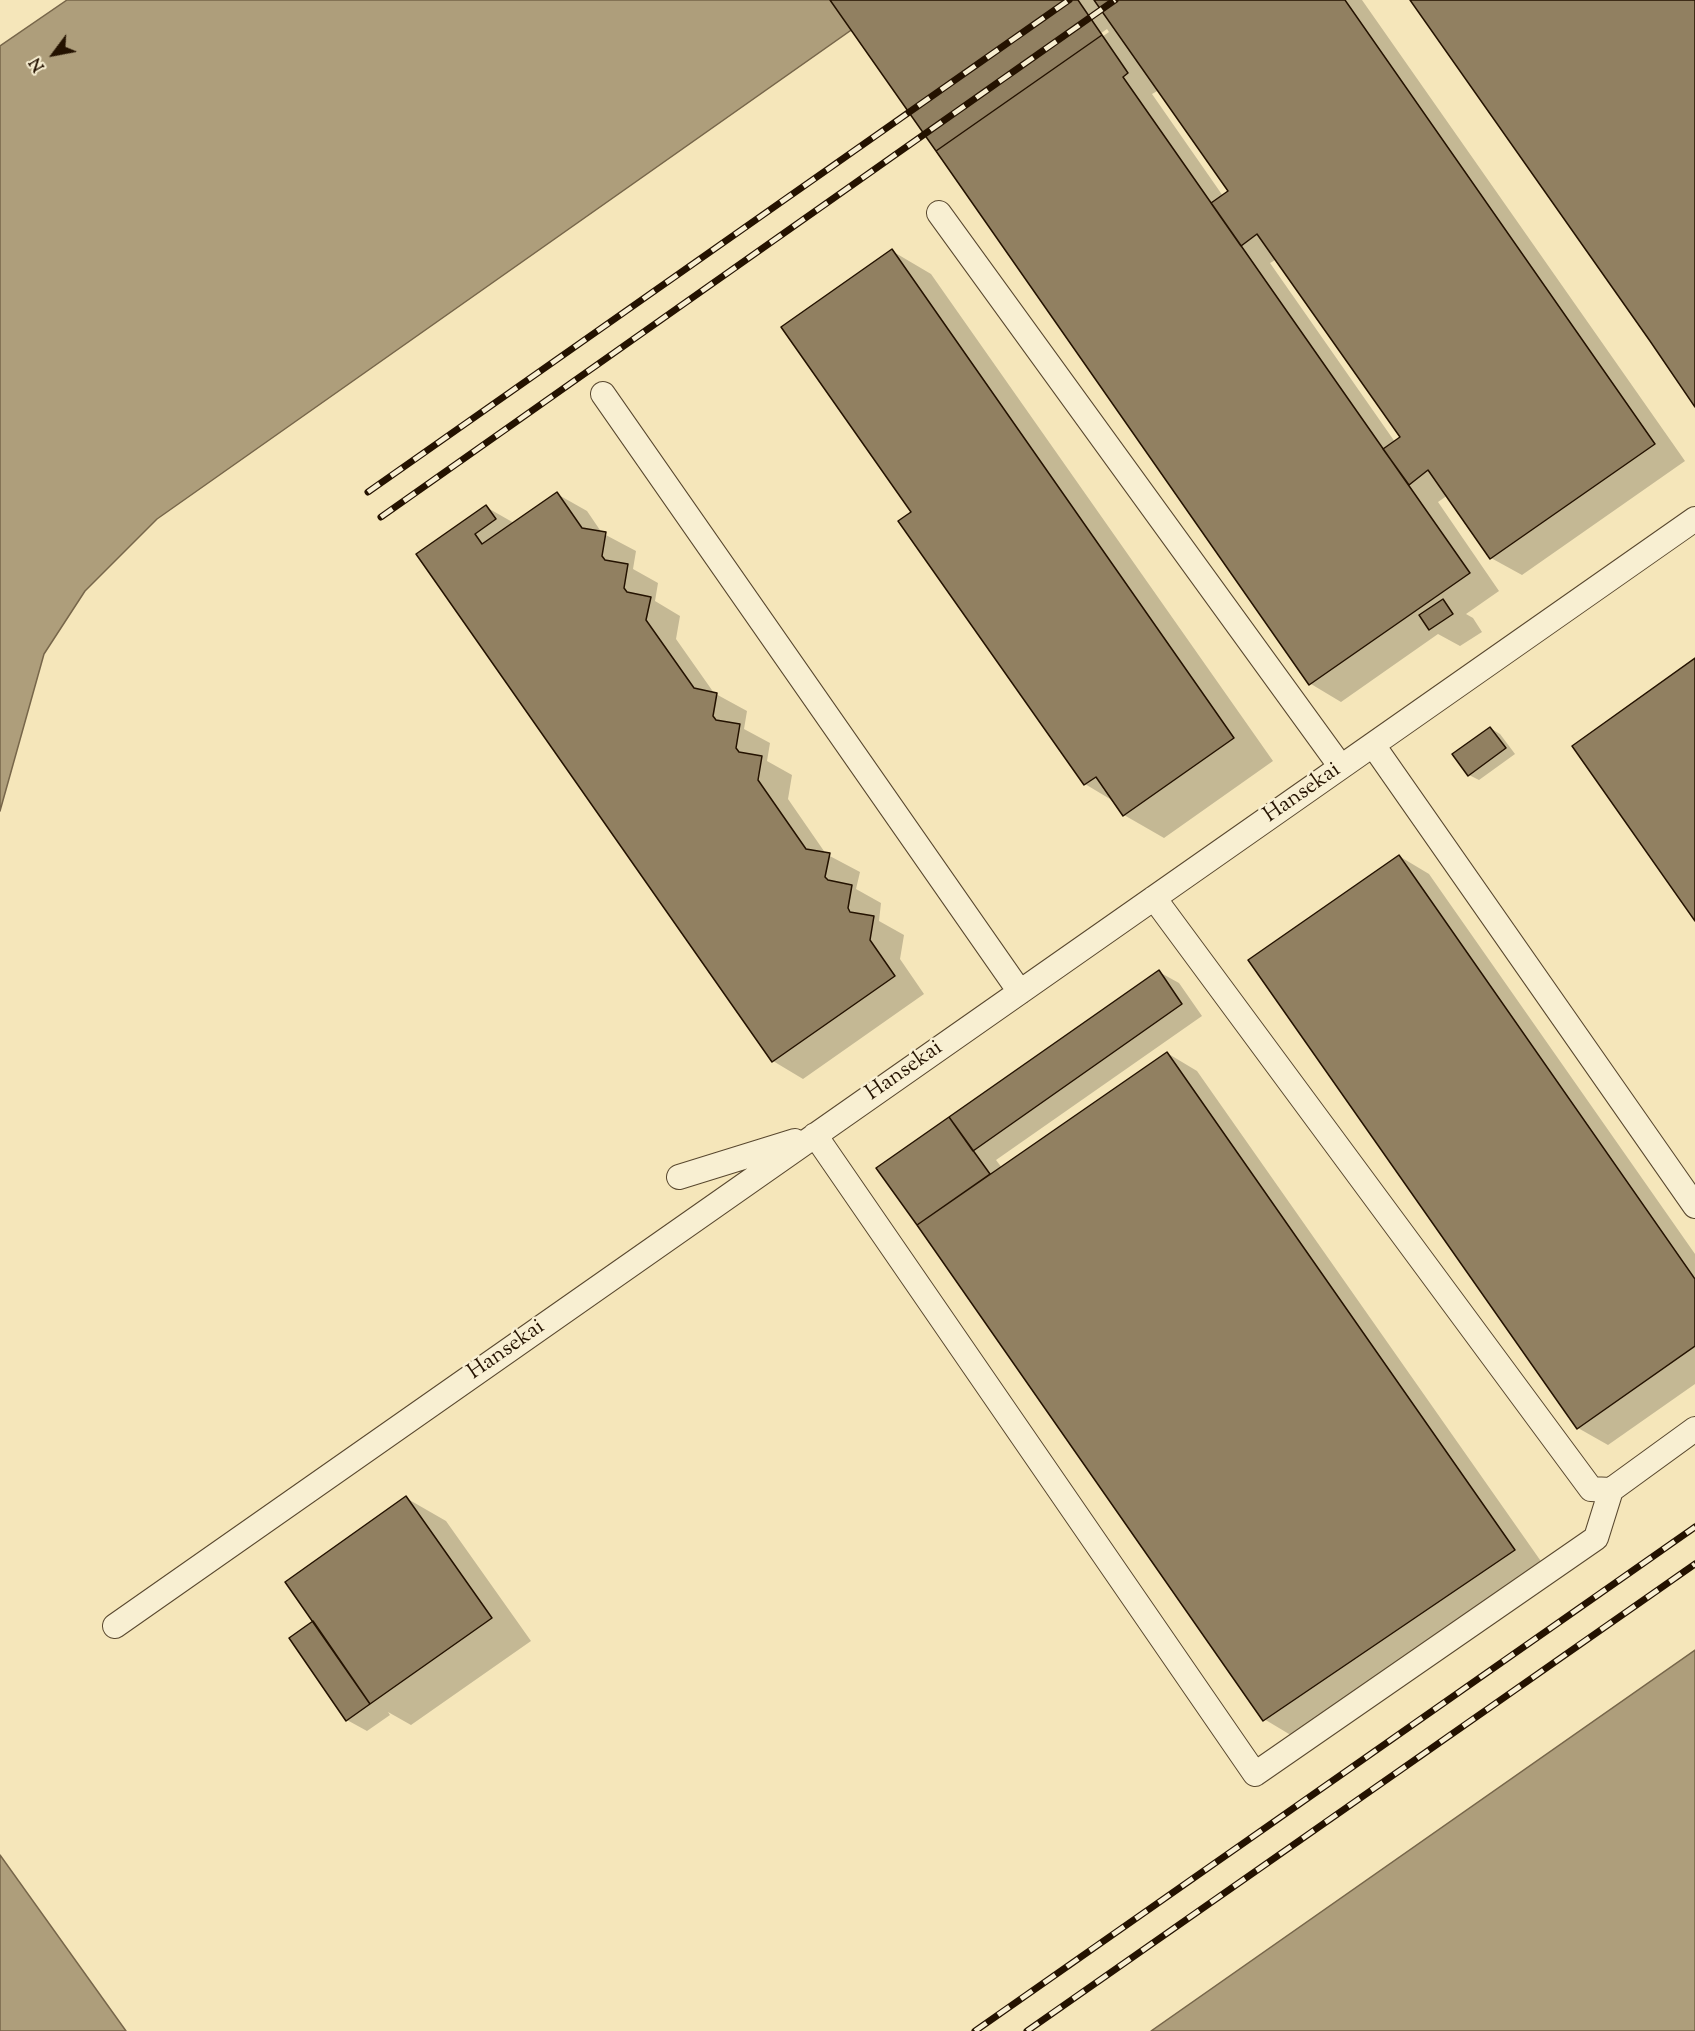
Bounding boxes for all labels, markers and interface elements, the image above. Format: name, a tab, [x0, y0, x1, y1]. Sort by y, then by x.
north arrow	[24, 24, 84, 84]
text: N	[25, 52, 51, 75]
street label: Hansekai	[1260, 758, 1346, 830]
street label: Hansekai	[862, 1036, 948, 1108]
street label: Hansekai	[464, 1315, 550, 1387]

